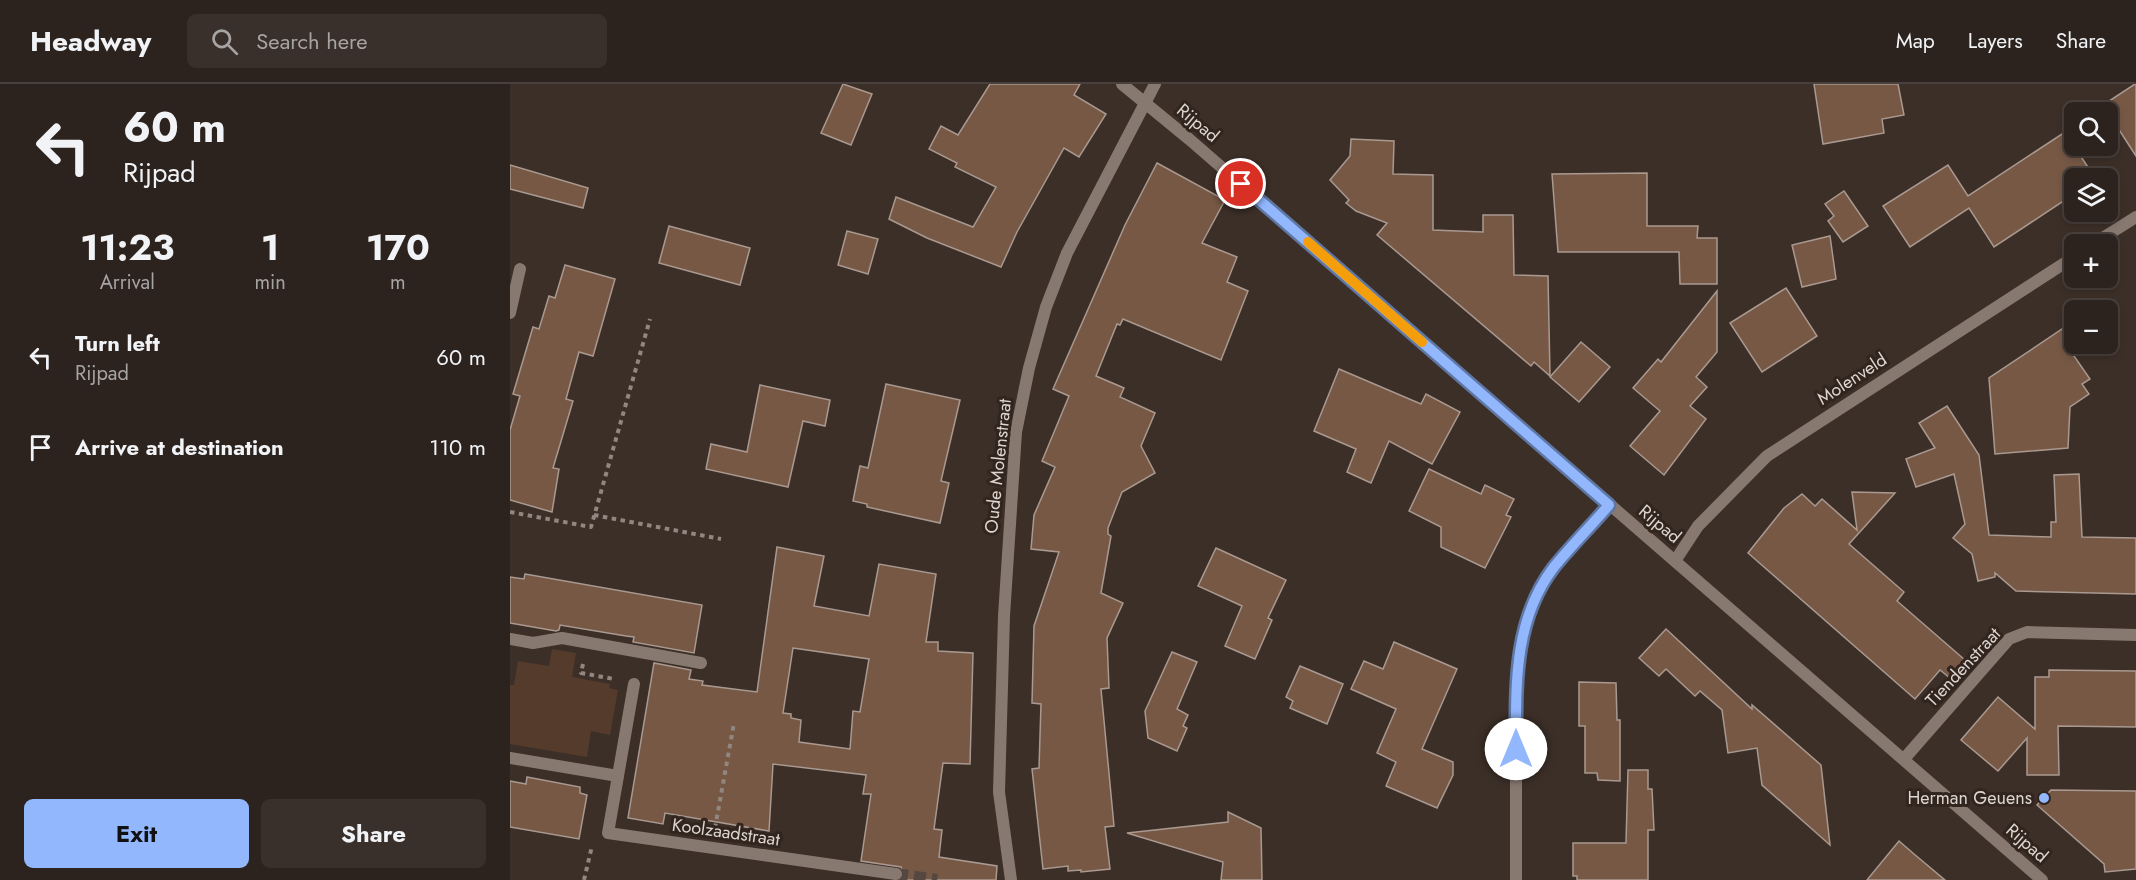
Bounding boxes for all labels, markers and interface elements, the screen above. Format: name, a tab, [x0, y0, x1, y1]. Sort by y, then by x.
search box	[187, 14, 607, 68]
text: Headway	[30, 21, 151, 62]
icon: search	[208, 25, 241, 58]
text: Search here	[256, 25, 368, 57]
text: Map	[1896, 26, 1935, 56]
text: Layers	[1968, 26, 2023, 56]
text: Share	[2056, 26, 2106, 56]
text: 60 m	[123, 97, 226, 158]
street label: Rijpad	[1171, 97, 1225, 149]
map controls	[2064, 102, 2118, 354]
button: search	[2064, 102, 2118, 156]
icon: left	[24, 108, 102, 186]
text: Rijpad	[123, 153, 196, 192]
pin	[1215, 158, 1266, 209]
icon: arrive	[1224, 167, 1257, 200]
button: layers	[2064, 168, 2118, 222]
text: 11:23	[80, 221, 174, 273]
text: 1	[261, 221, 279, 273]
text: 170	[366, 221, 430, 273]
button: +	[2064, 234, 2118, 288]
text: Arrival	[100, 268, 155, 297]
text: min	[255, 268, 286, 297]
text: m	[390, 268, 406, 297]
button: −	[2064, 300, 2118, 354]
text: Turn left	[75, 327, 160, 359]
icon: left	[24, 341, 57, 374]
text: 60 m	[436, 341, 486, 373]
street label: Molenveld	[1812, 347, 1892, 411]
text: Rijpad	[75, 359, 129, 388]
street label: Oude Molenstraat	[978, 397, 1018, 535]
icon: arrive	[24, 431, 57, 464]
text: Arrive at destination	[75, 431, 284, 463]
text: 110 m	[429, 431, 486, 463]
street label: Rijpad	[1633, 498, 1687, 550]
street label: Tiendenstraat	[1919, 621, 2007, 712]
position arrow	[1484, 717, 1548, 781]
place label: Herman Geuens	[1907, 785, 2032, 811]
marker: Herman Geuens	[2037, 791, 2051, 805]
button: Exit	[24, 799, 249, 868]
button: Share	[261, 799, 486, 868]
street label: Koolzaadstraat	[670, 812, 782, 853]
street label: Rijpad	[2000, 817, 2054, 869]

